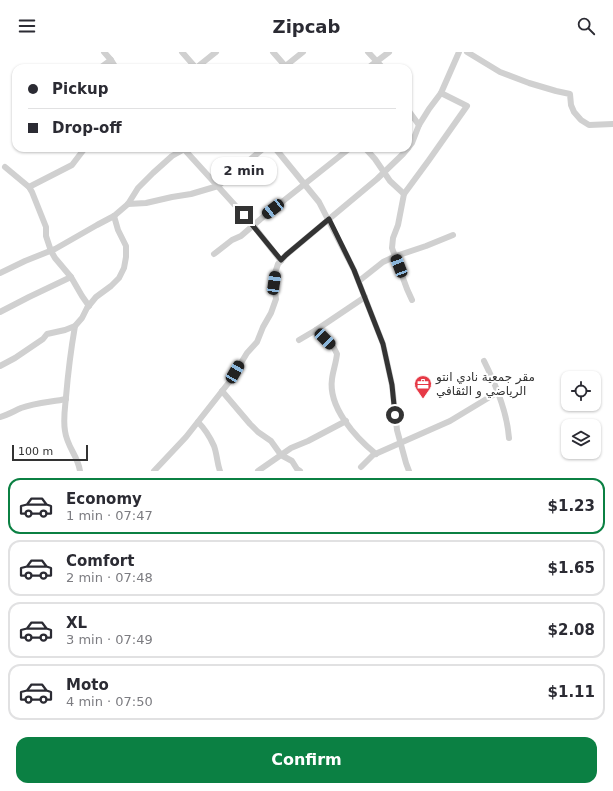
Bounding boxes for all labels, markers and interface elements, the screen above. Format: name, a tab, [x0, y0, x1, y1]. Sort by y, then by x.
icon: menu	[16, 15, 38, 37]
icon: search	[575, 15, 597, 37]
text: Zipcab	[273, 16, 340, 37]
text: Pickup	[52, 80, 108, 98]
text: Drop-off	[52, 119, 122, 137]
callout: 2 min	[211, 157, 277, 185]
text: 2 min	[224, 163, 264, 178]
car	[260, 197, 286, 221]
route end	[235, 206, 253, 224]
car	[389, 253, 409, 279]
car	[266, 270, 282, 296]
car	[312, 326, 338, 352]
car	[224, 359, 246, 385]
place label: مقر جمعية نادي انتو الرياضي و الثقافي	[435, 370, 535, 399]
map controls	[561, 371, 601, 459]
button: locate	[561, 371, 601, 411]
office icon: مقر جمعية نادي انتو الرياضي و الثقافي	[413, 374, 433, 399]
route start	[386, 406, 404, 424]
button: layers	[561, 419, 601, 459]
scale bar	[12, 443, 88, 462]
text: 100 m	[18, 445, 53, 458]
icon: car	[18, 488, 54, 524]
text: Economy	[66, 490, 142, 508]
text: $1.23	[548, 497, 595, 515]
text: 1 min · 07:47	[66, 508, 153, 523]
icon: car	[18, 550, 54, 586]
text: Comfort	[66, 552, 134, 570]
text: $1.65	[548, 559, 595, 577]
text: 2 min · 07:48	[66, 570, 153, 585]
icon: car	[18, 612, 54, 648]
text: XL	[66, 614, 87, 632]
text: $2.08	[548, 621, 595, 639]
text: 3 min · 07:49	[66, 632, 153, 647]
icon: car	[18, 674, 54, 710]
text: Moto	[66, 676, 109, 694]
text: $1.11	[548, 683, 595, 701]
text: 4 min · 07:50	[66, 694, 153, 709]
button: Confirm	[16, 737, 597, 783]

